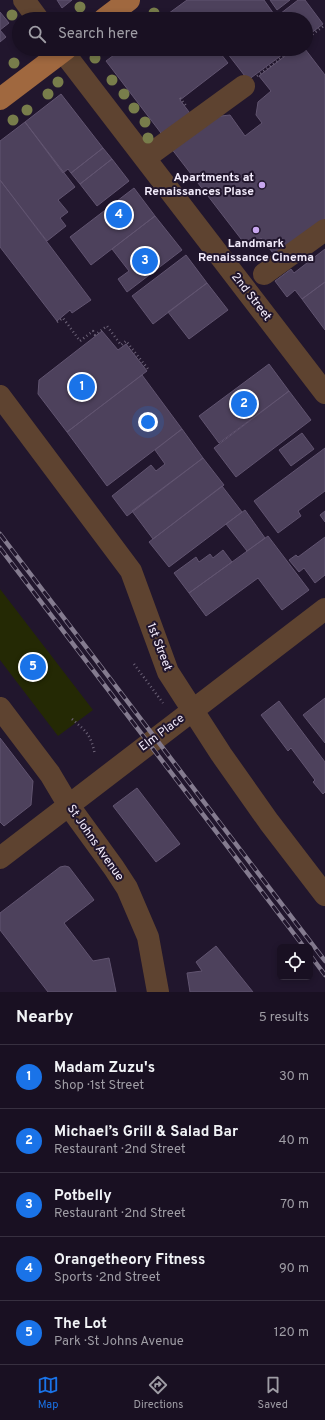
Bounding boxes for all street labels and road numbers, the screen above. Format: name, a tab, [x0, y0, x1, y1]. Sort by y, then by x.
street label: 2nd Street	[227, 270, 275, 324]
street label: 1st Street	[143, 621, 175, 673]
street label: Elm Place	[136, 711, 188, 755]
street label: St Johns Avenue	[63, 802, 127, 884]

